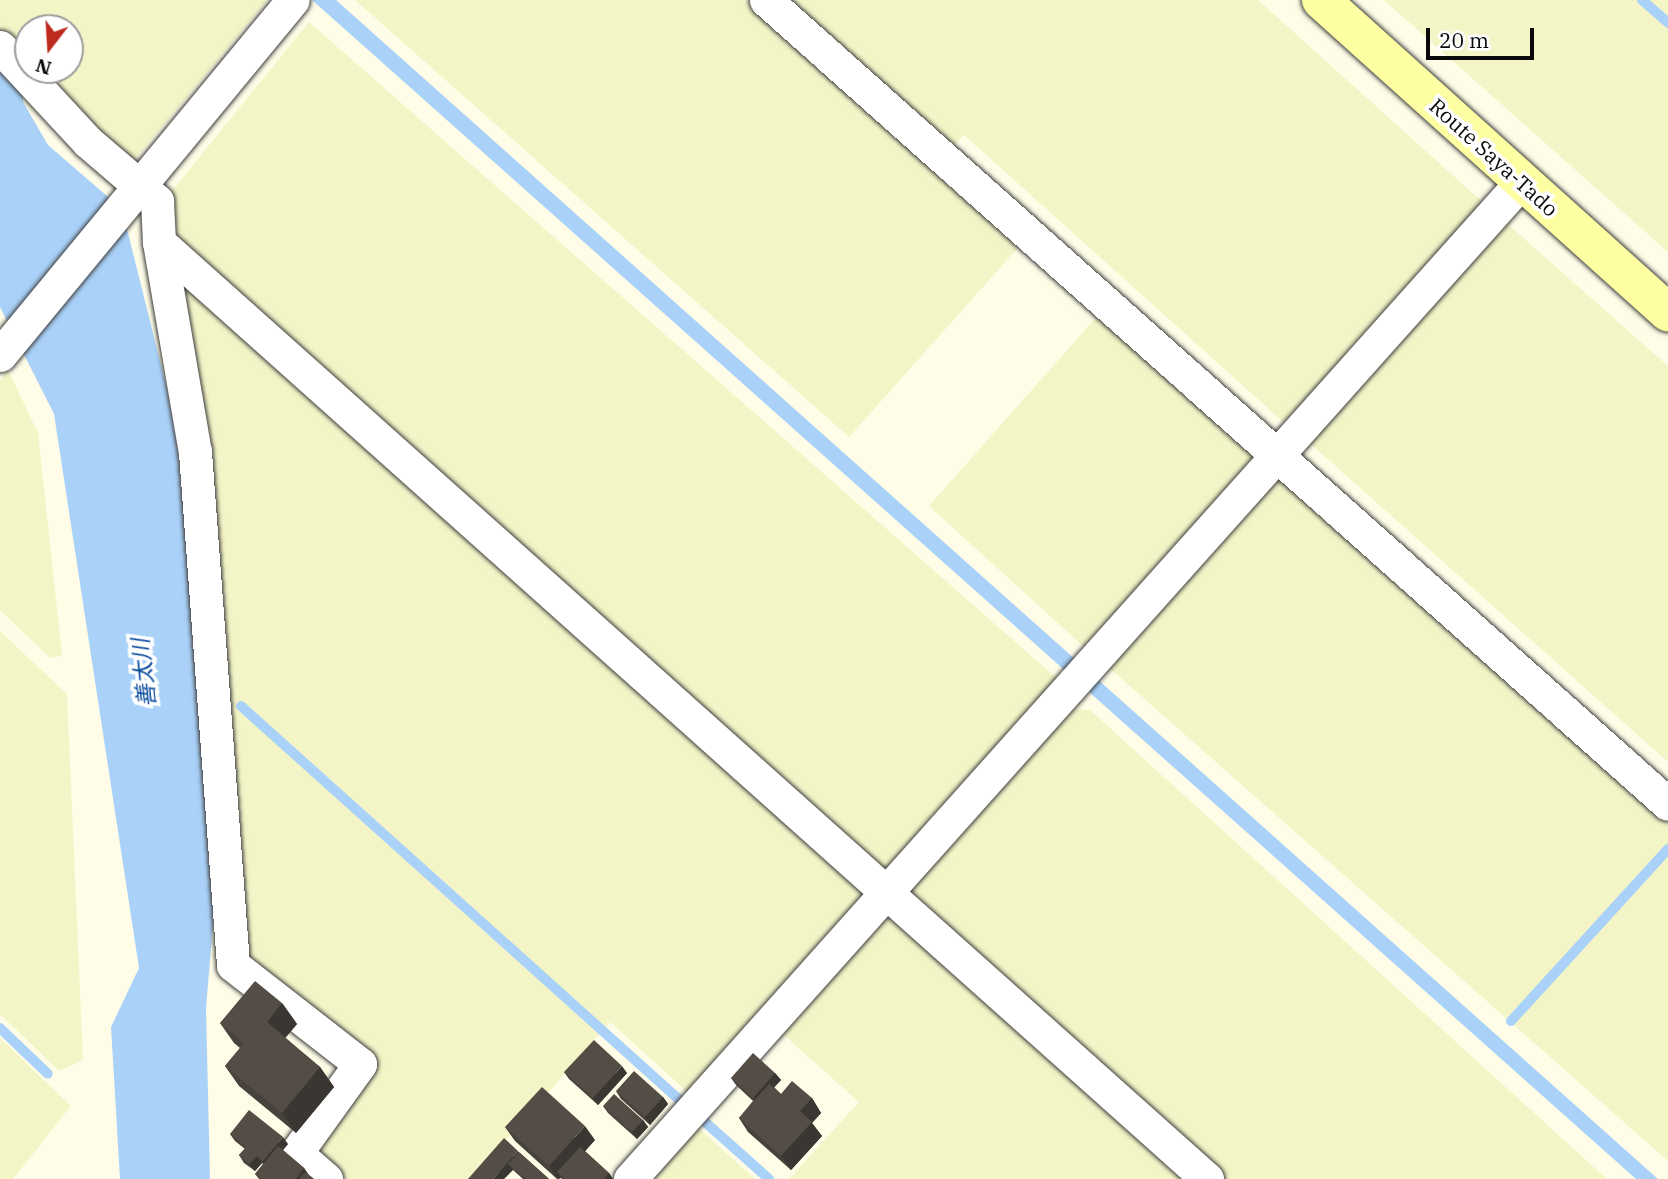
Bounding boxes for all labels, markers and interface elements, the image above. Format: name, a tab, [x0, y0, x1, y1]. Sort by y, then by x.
north arrow	[14, 14, 84, 84]
scale bar	[1430, 14, 1538, 58]
text: 20 m	[1439, 26, 1489, 54]
text: N	[33, 53, 54, 81]
street label: Route Saya-Tado	[1425, 93, 1563, 221]
water label: 善太川	[126, 637, 160, 709]

